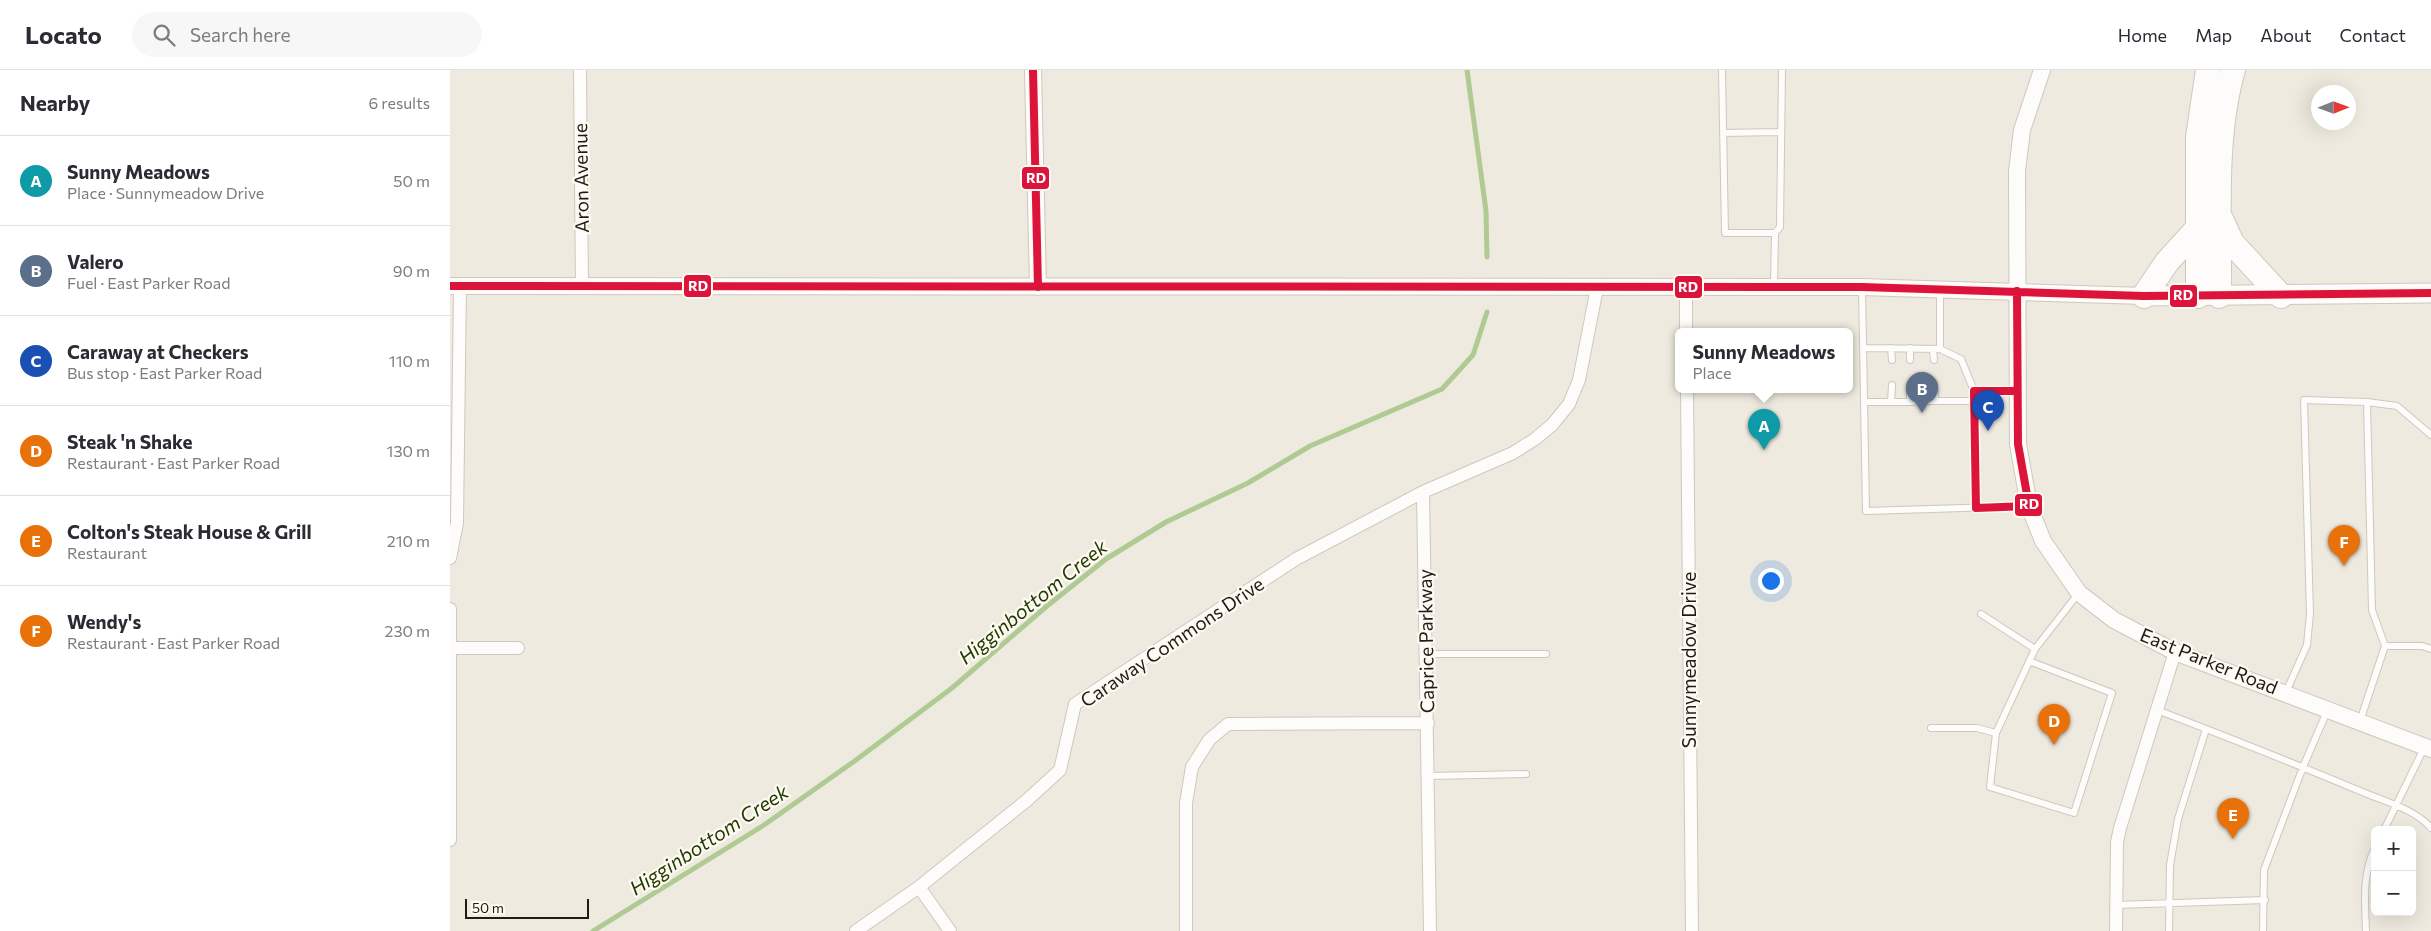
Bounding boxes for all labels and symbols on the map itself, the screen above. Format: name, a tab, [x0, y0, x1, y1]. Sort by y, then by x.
north arrow	[2311, 85, 2356, 130]
street label: Aron Avenue	[568, 123, 593, 233]
line badge: RD	[1021, 166, 1050, 190]
text: RD	[1026, 169, 1046, 186]
line badge: RD	[683, 274, 712, 298]
line badge: RD	[1674, 275, 1703, 299]
text: RD	[688, 277, 708, 294]
text: RD	[1678, 278, 1698, 295]
line badge: RD	[2169, 284, 2198, 308]
text: RD	[2173, 286, 2193, 303]
pin: B	[1906, 372, 1938, 413]
pin: C	[1972, 390, 2004, 431]
pin: A	[1748, 409, 1780, 450]
line badge: RD	[2014, 493, 2043, 517]
text: RD	[2019, 495, 2039, 512]
pin: F	[2328, 525, 2360, 566]
water label: Higginbottom Creek	[953, 533, 1113, 669]
your location	[1758, 568, 1784, 594]
street label: Caprice Parkway	[1413, 569, 1438, 713]
street label: Caraway Commons Drive	[1076, 572, 1268, 712]
street label: Sunnymeadow Drive	[1677, 572, 1700, 748]
street label: East Parker Road	[2137, 622, 2281, 699]
pin: D	[2038, 704, 2070, 745]
water label: Higginbottom Creek	[624, 778, 793, 900]
pin: E	[2217, 798, 2249, 839]
scale bar	[465, 896, 589, 919]

